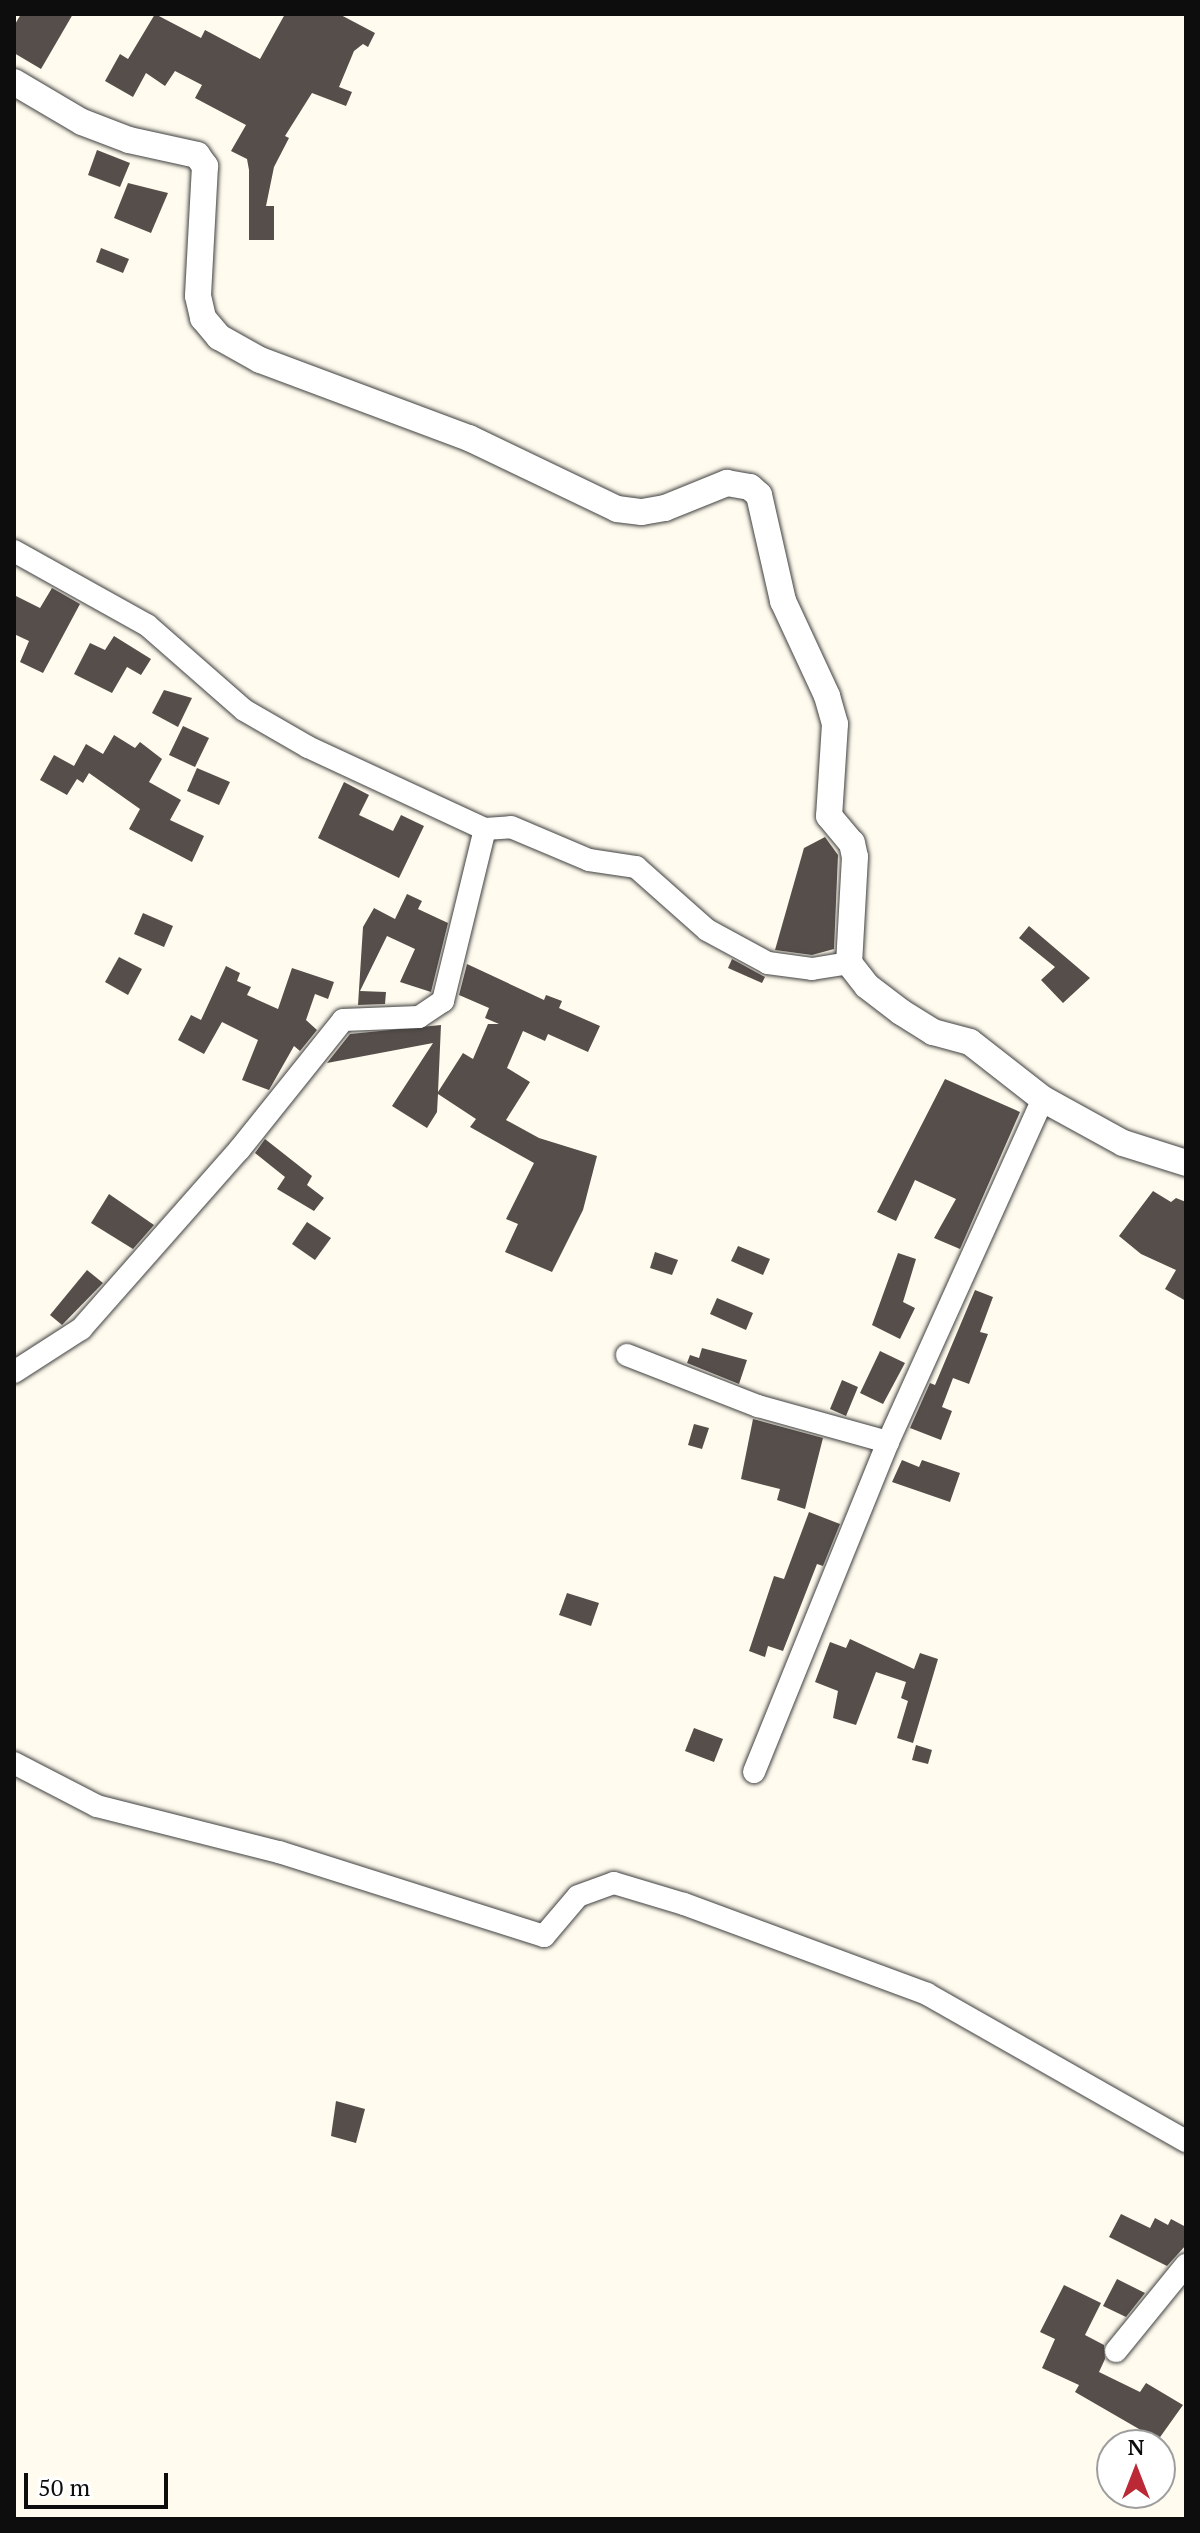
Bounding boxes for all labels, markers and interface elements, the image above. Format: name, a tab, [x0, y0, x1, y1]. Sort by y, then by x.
north arrow	[1096, 2429, 1176, 2509]
text: N	[1128, 2432, 1144, 2461]
scale bar	[28, 2457, 172, 2507]
text: 50 m	[38, 2471, 90, 2503]

